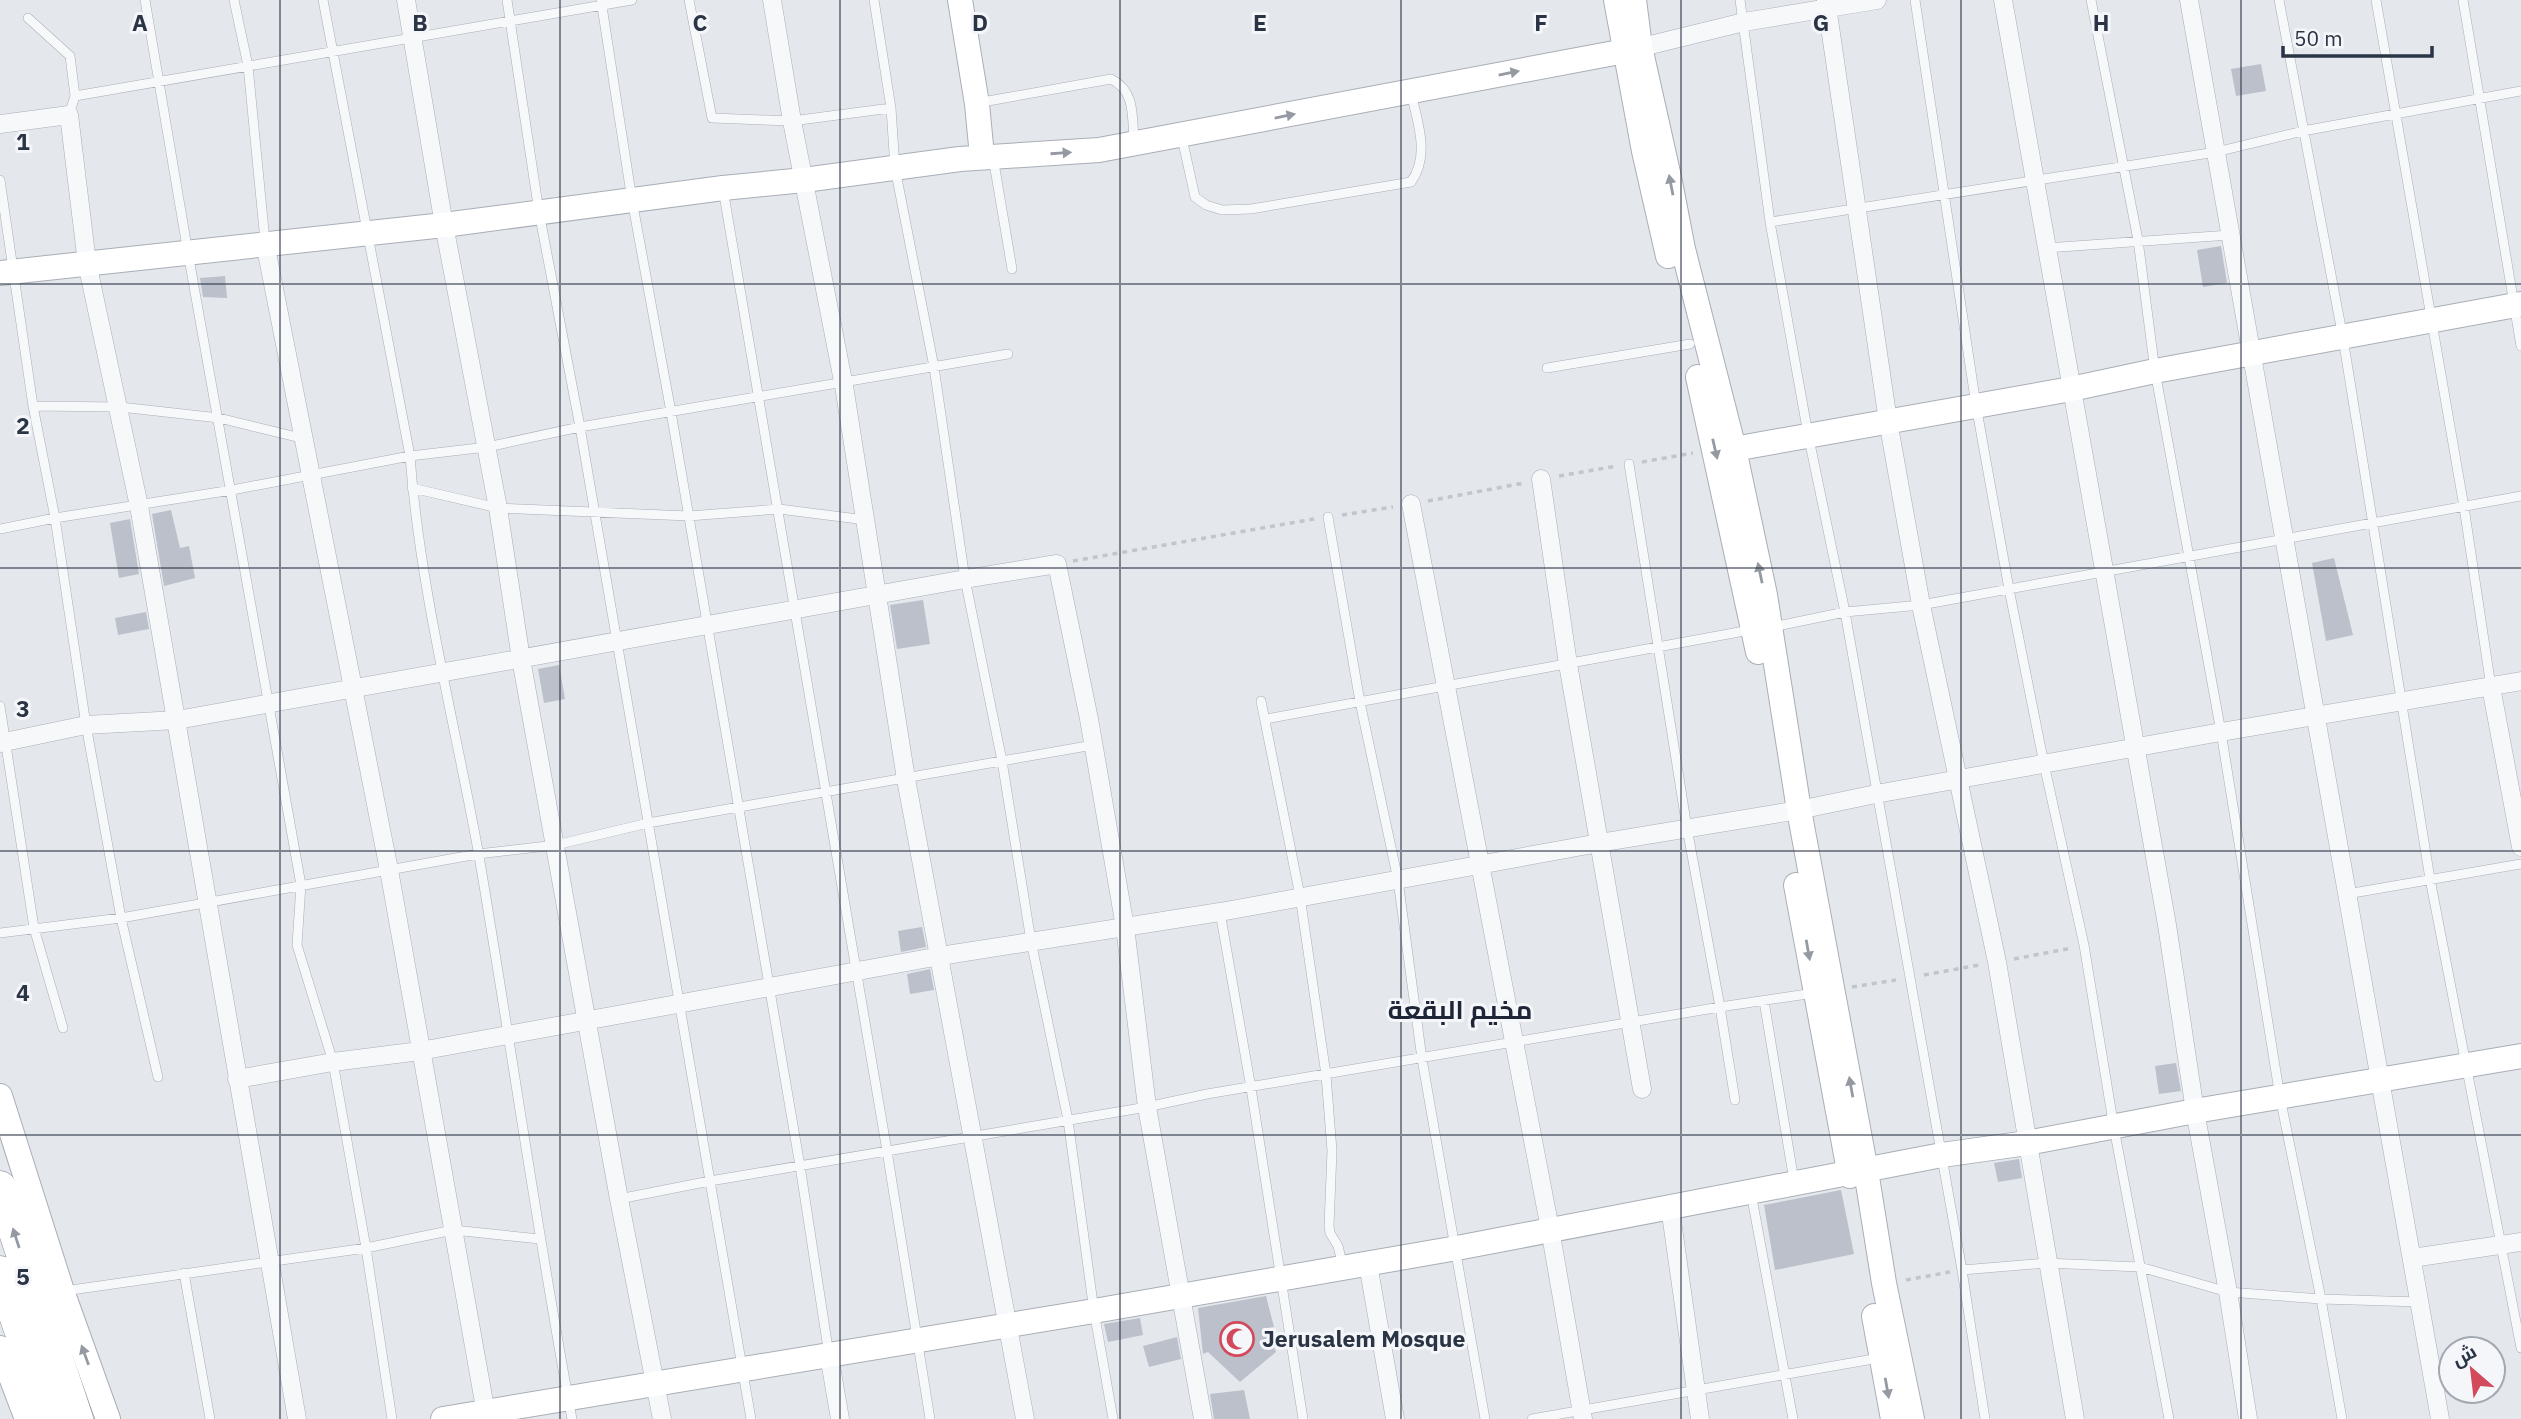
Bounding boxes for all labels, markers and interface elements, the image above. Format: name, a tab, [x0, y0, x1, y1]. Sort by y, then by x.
text: A	[132, 7, 148, 37]
text: B	[412, 7, 428, 37]
text: C	[693, 7, 708, 37]
text: D	[972, 7, 988, 37]
text: E	[1253, 7, 1267, 37]
text: F	[1534, 7, 1548, 37]
text: G	[1813, 7, 1829, 37]
text: H	[2093, 7, 2109, 37]
scale bar	[2283, 14, 2432, 58]
text: 50 m	[2294, 24, 2343, 52]
one-way arrow	[1498, 68, 1520, 79]
one-way arrow	[1274, 111, 1296, 122]
text: 1	[16, 126, 30, 156]
one-way arrow	[1050, 148, 1072, 159]
one-way arrow	[1665, 174, 1676, 196]
text: 2	[16, 410, 30, 440]
one-way arrow	[1710, 438, 1721, 460]
one-way arrow	[1755, 562, 1766, 584]
text: 3	[16, 693, 30, 723]
one-way arrow	[1802, 939, 1813, 961]
text: 4	[16, 977, 30, 1007]
district label: مخيم البقعة	[1388, 992, 1532, 1028]
one-way arrow	[1845, 1076, 1856, 1098]
one-way arrow	[11, 1228, 21, 1249]
text: 5	[16, 1261, 30, 1291]
mosque icon: Jerusalem Mosque	[1218, 1320, 1256, 1358]
place label: Jerusalem Mosque	[1262, 1323, 1465, 1353]
north arrow	[2437, 1335, 2507, 1405]
text: ش	[2448, 1339, 2480, 1371]
one-way arrow	[79, 1344, 90, 1365]
one-way arrow	[1882, 1377, 1893, 1399]

